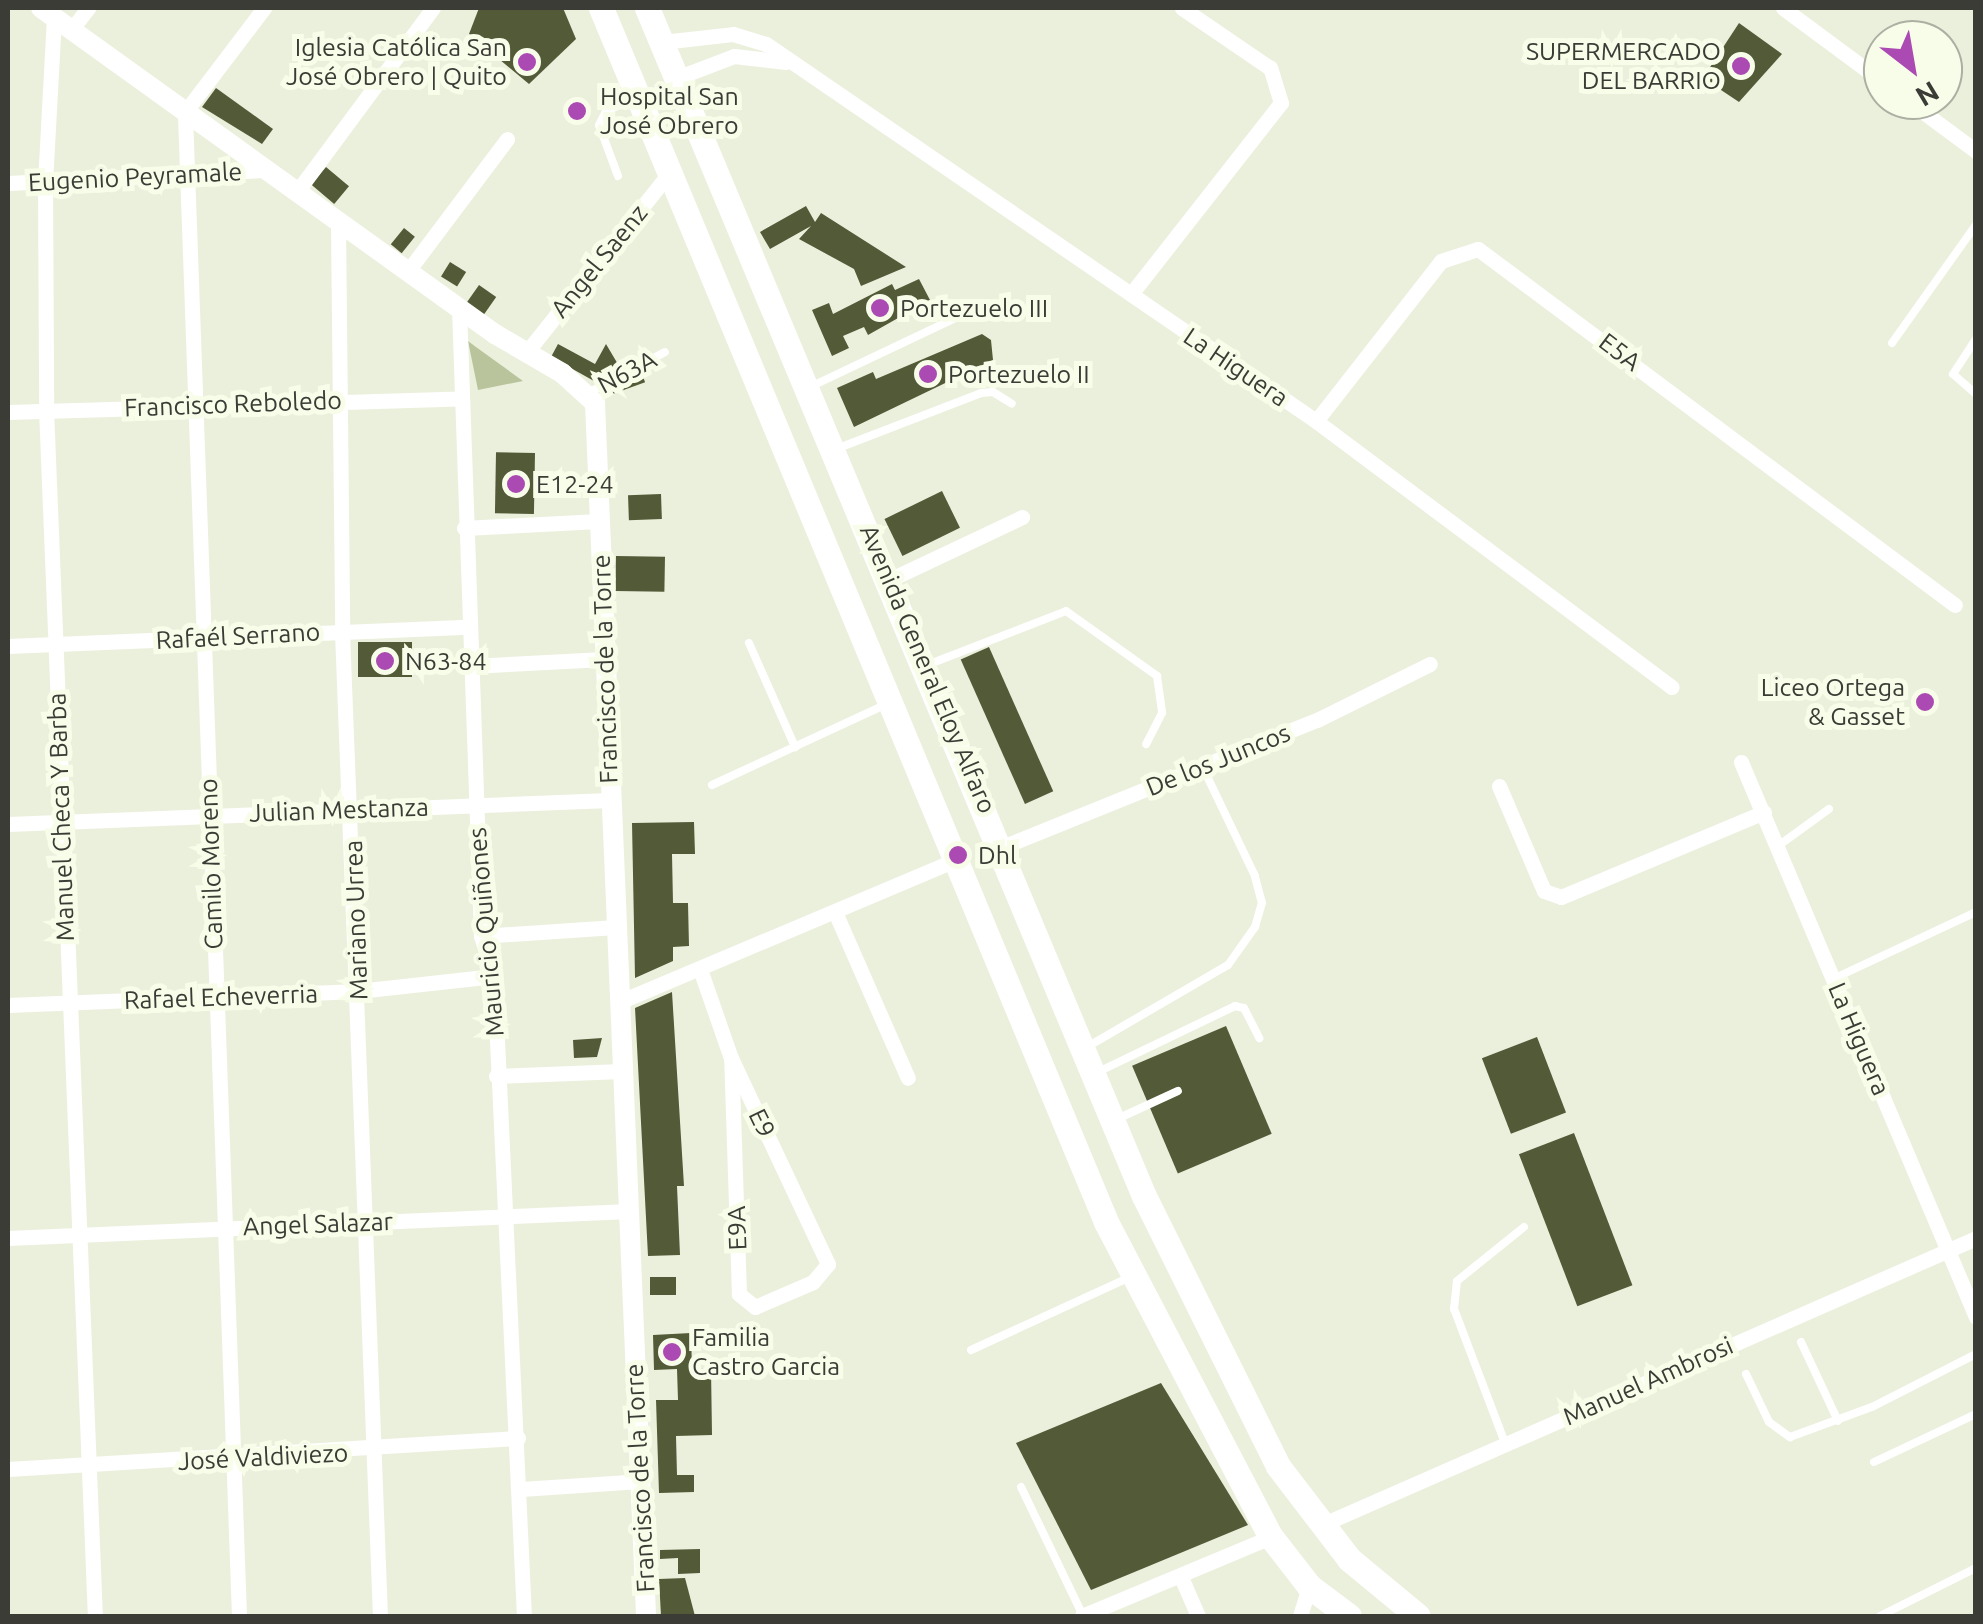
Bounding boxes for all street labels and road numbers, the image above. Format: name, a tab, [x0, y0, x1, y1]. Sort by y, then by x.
street label: Eugenio Peyramale	[27, 156, 243, 198]
street label: Angel Saenz	[544, 199, 654, 323]
street label: La Higuera	[1178, 321, 1294, 413]
street label: E5A	[1593, 327, 1647, 377]
street label: N63A	[592, 344, 662, 400]
street label: Francisco Reboledo	[124, 385, 342, 423]
street label: Avenida General Eloy Alfaro	[854, 520, 1002, 818]
street label: Francisco de la Torre	[586, 554, 624, 784]
street label: Rafaél Serrano	[155, 617, 321, 655]
street label: Manuel Checa Y Barba	[42, 692, 80, 942]
street label: De los Juncos	[1142, 717, 1294, 803]
street label: Camilo Moreno	[193, 778, 229, 950]
street label: Julian Mestanza	[249, 792, 429, 828]
street label: Mauricio Quiñones	[462, 826, 510, 1038]
street label: Mariano Urrea	[338, 839, 374, 1001]
street label: La Higuera	[1822, 978, 1896, 1100]
street label: Rafael Echeverria	[123, 979, 319, 1015]
street label: E9	[742, 1104, 782, 1142]
street label: E9A	[721, 1205, 753, 1251]
street label: Angel Salazar	[242, 1206, 394, 1242]
street label: Manuel Ambrosi	[1558, 1330, 1738, 1432]
street label: Francisco de la Torre	[619, 1363, 661, 1593]
street label: José Valdiviezo	[177, 1438, 349, 1476]

